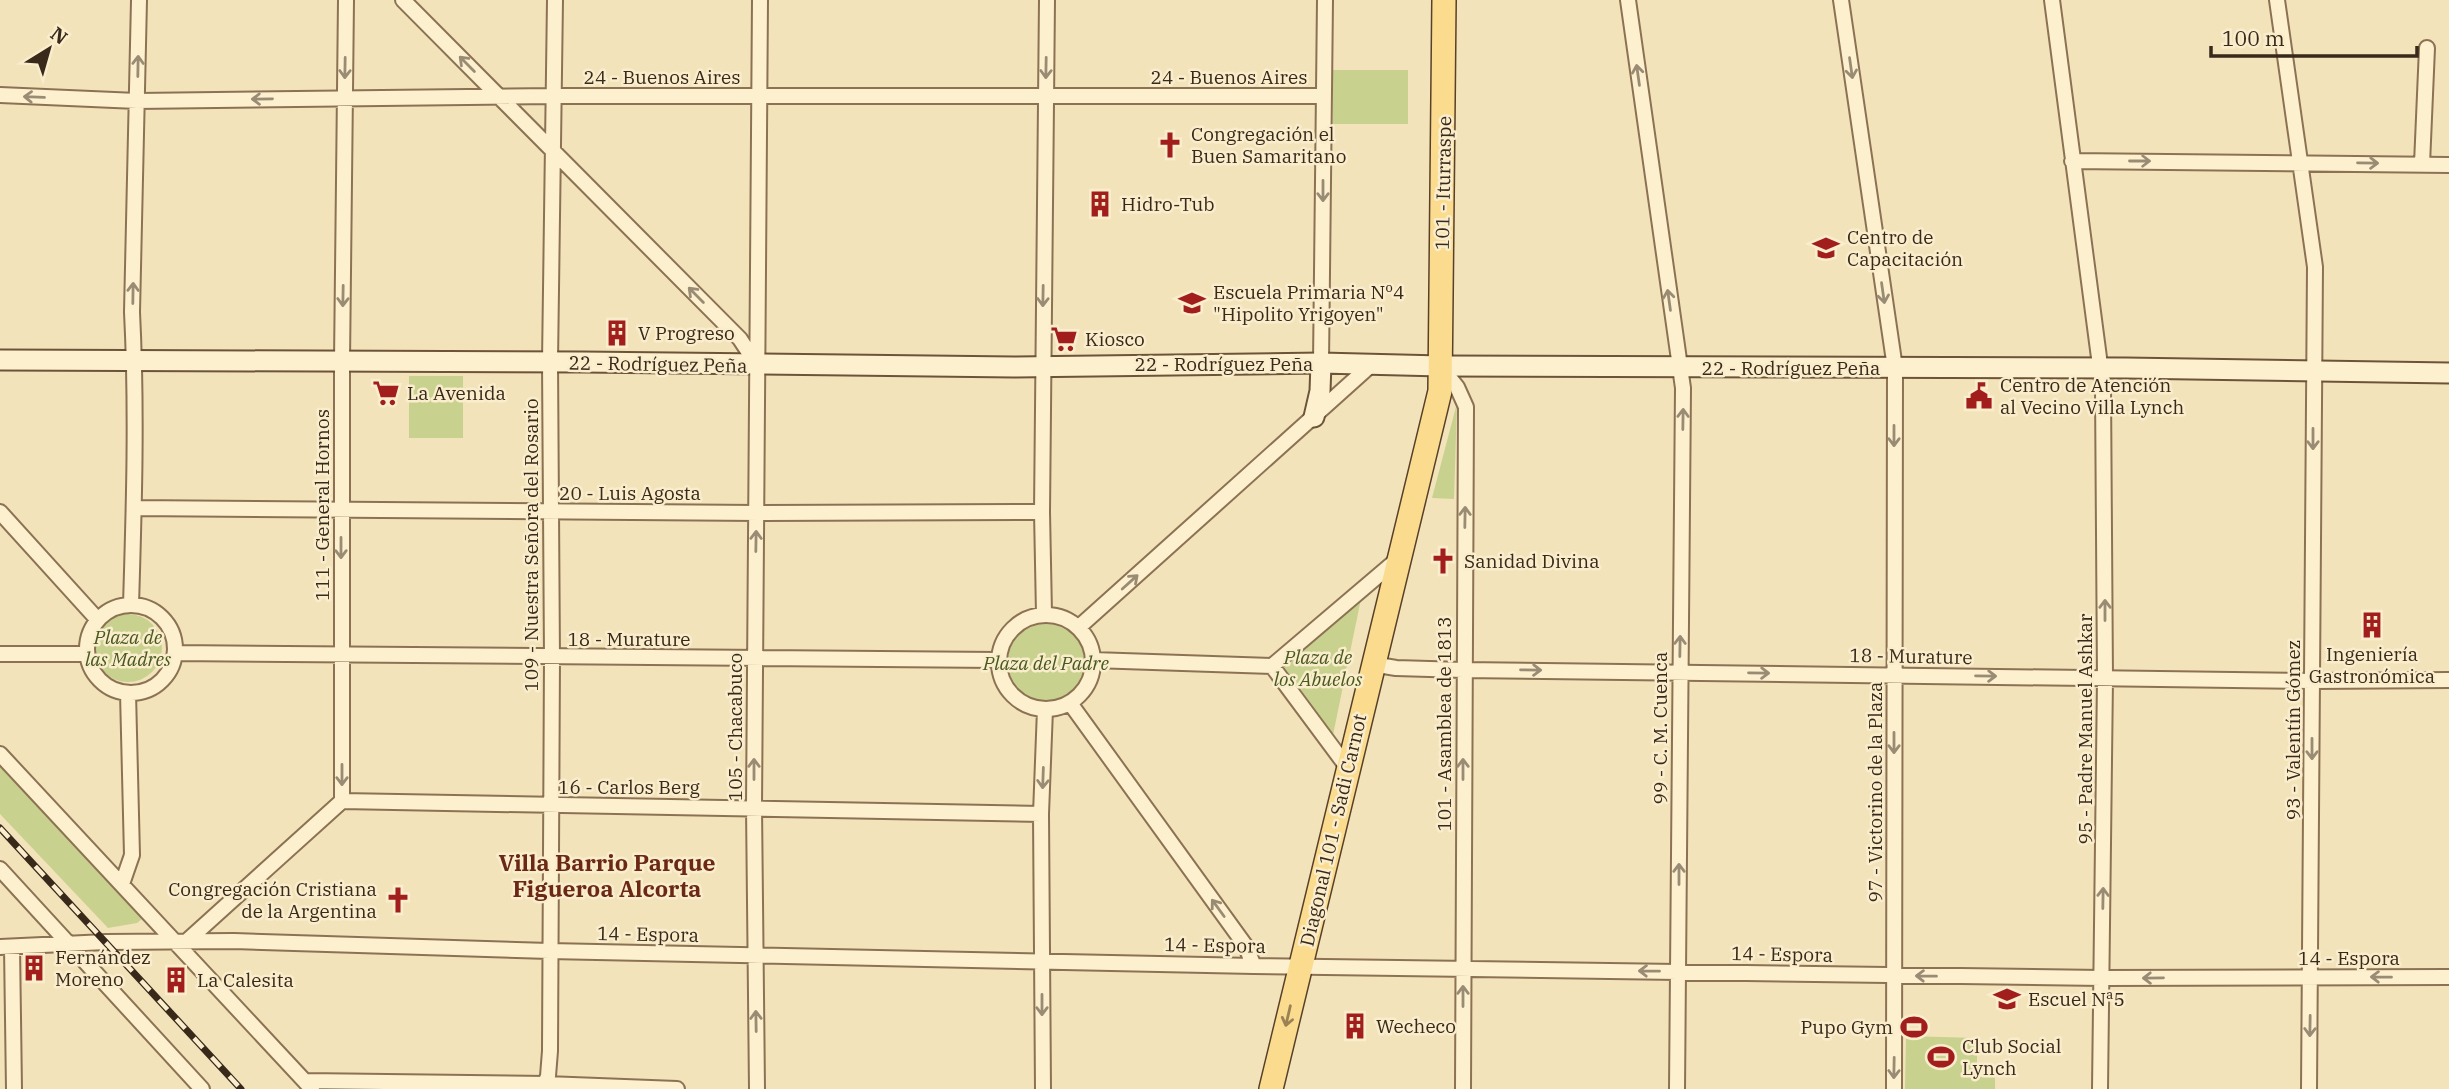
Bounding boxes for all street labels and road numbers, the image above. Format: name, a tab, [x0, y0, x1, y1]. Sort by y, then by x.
street label: 24 - Buenos Aires	[584, 65, 741, 89]
street label: 24 - Buenos Aires	[1151, 65, 1308, 89]
street label: 101 - Iturraspe	[1430, 116, 1456, 250]
street label: 22 - Rodríguez Peña	[568, 350, 748, 378]
street label: 22 - Rodríguez Peña	[1135, 352, 1313, 376]
street label: 22 - Rodríguez Peña	[1702, 356, 1880, 380]
street label: 109 - Nuestra Señora del Rosario	[519, 398, 543, 692]
street label: 111 - General Hornos	[310, 409, 334, 601]
street label: 20 - Luis Agosta	[559, 481, 701, 505]
street label: 95 - Padre Manuel Ashkar	[2073, 613, 2097, 844]
street label: 101 - Asamblea de 1813	[1432, 616, 1456, 832]
street label: 18 - Murature	[567, 627, 691, 651]
street label: 93 - Valentín Gómez	[2281, 640, 2305, 820]
street label: 18 - Murature	[1849, 643, 1973, 669]
street label: 99 - C. M. Cuenca	[1648, 652, 1672, 804]
street label: 105 - Chacabuco	[723, 653, 747, 801]
street label: 97 - Victorino de la Plaza	[1863, 682, 1887, 902]
street label: Diagonal 101 - Sadi Carnot	[1295, 711, 1371, 949]
street label: 16 - Carlos Berg	[558, 775, 701, 799]
street label: 14 - Espora	[597, 921, 699, 947]
street label: 14 - Espora	[1164, 932, 1266, 958]
street label: 14 - Espora	[1731, 941, 1833, 967]
street label: 14 - Espora	[2298, 946, 2400, 970]

